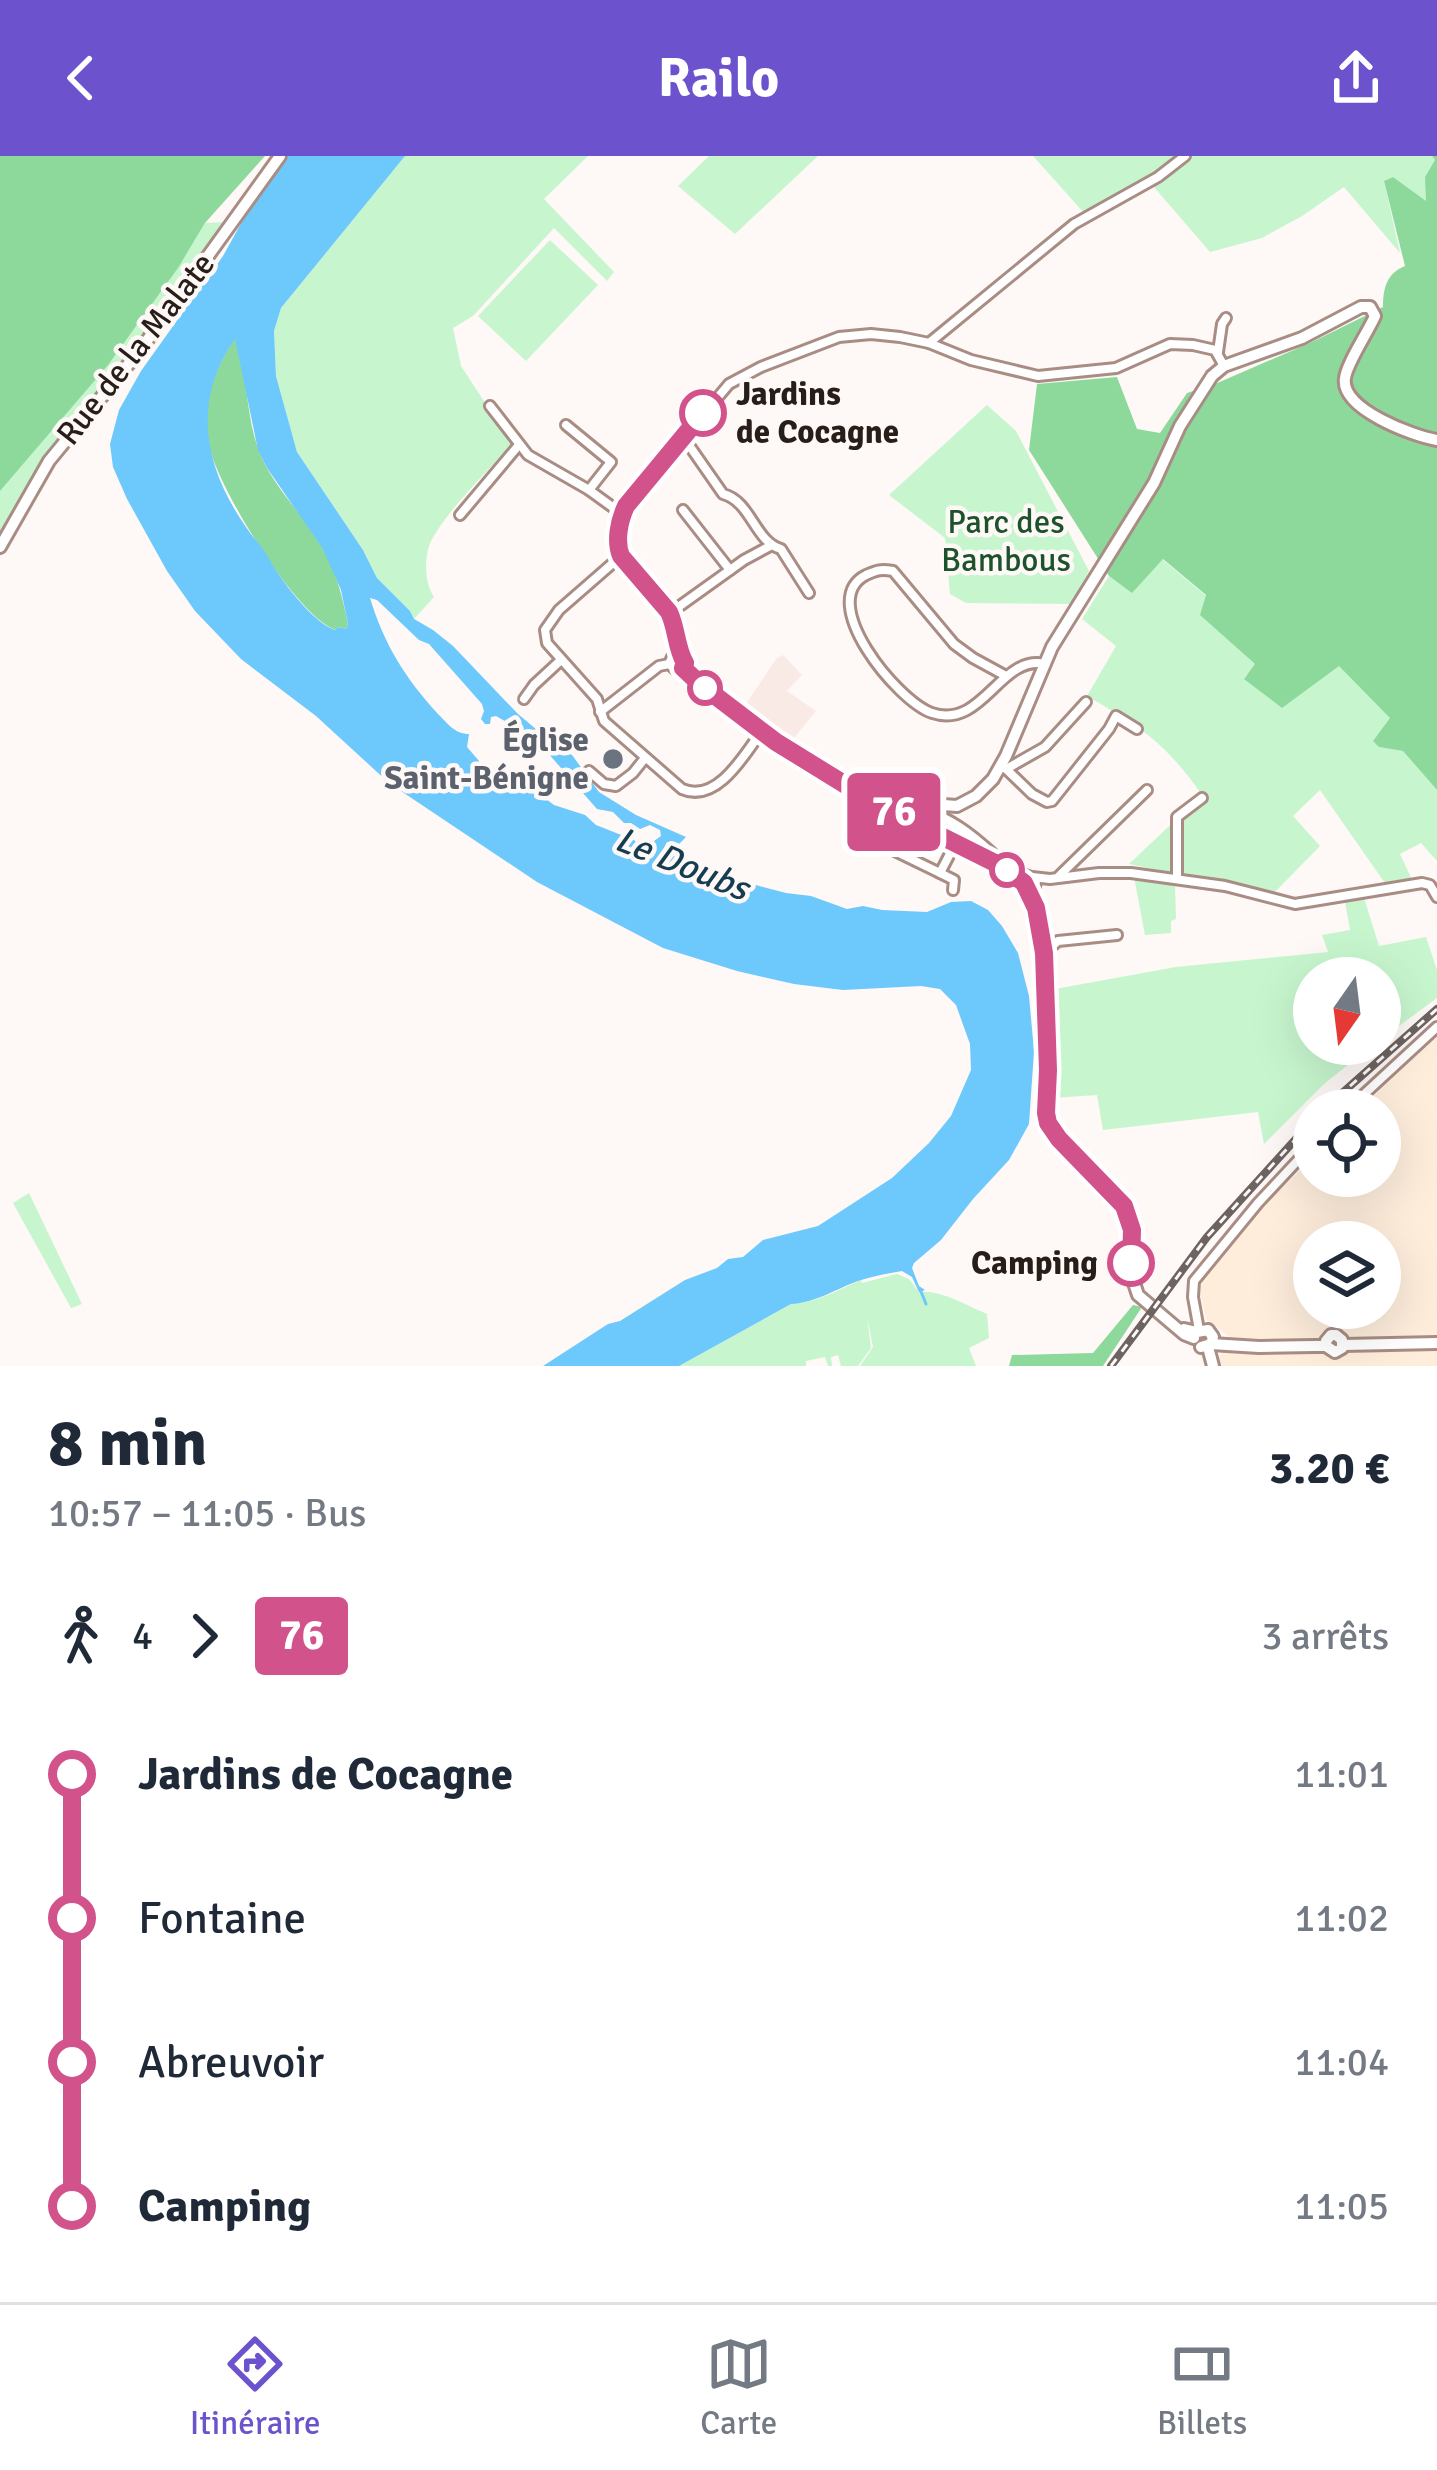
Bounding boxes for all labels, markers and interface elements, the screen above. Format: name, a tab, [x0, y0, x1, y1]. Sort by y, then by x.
icon: back	[48, 45, 114, 111]
text: Railo	[658, 45, 779, 112]
icon: share	[1323, 45, 1389, 111]
street label: Rue de la Malate	[48, 245, 224, 453]
place label: Jardins de Cocagne	[736, 374, 899, 453]
marker: Jardins de Cocagne	[681, 391, 725, 435]
park label: Parc des Bambous	[941, 502, 1071, 581]
unlabelled marker	[689, 672, 721, 704]
place label: Église Saint-Bénigne	[384, 719, 589, 799]
marker: Église Saint-Bénigne	[600, 746, 626, 772]
line badge: 76	[840, 773, 948, 851]
text: 76	[871, 786, 917, 837]
water label: Le Doubs	[609, 817, 758, 912]
unlabelled marker	[991, 854, 1023, 886]
north arrow	[1293, 957, 1401, 1065]
map controls	[1293, 957, 1401, 1329]
button: locate	[1293, 1089, 1401, 1197]
button: layers	[1293, 1221, 1401, 1329]
marker: Camping	[1109, 1241, 1153, 1285]
place label: Camping	[971, 1243, 1098, 1284]
text: 8 min	[48, 1403, 207, 1484]
text: 3.20 €	[1269, 1441, 1389, 1496]
text: 10:57 – 11:05 · Bus	[48, 1489, 366, 1537]
icon: walk	[48, 1603, 114, 1669]
icon: forward	[171, 1603, 237, 1669]
text: 76	[279, 1610, 324, 1661]
text: 4	[132, 1612, 153, 1660]
text: 3 arrêts	[1261, 1612, 1389, 1660]
text: Jardins de Cocagne	[138, 1747, 513, 1802]
text: 11:01	[1294, 1750, 1389, 1798]
text: Fontaine	[138, 1891, 306, 1946]
text: 11:02	[1294, 1894, 1389, 1942]
text: Abreuvoir	[138, 2035, 324, 2090]
text: 11:04	[1294, 2038, 1389, 2086]
text: Camping	[138, 2179, 311, 2234]
text: 11:05	[1294, 2182, 1389, 2230]
tab: Itinéraire	[190, 2331, 321, 2444]
tab: Carte	[700, 2331, 777, 2444]
tab: Billets	[1157, 2331, 1247, 2444]

